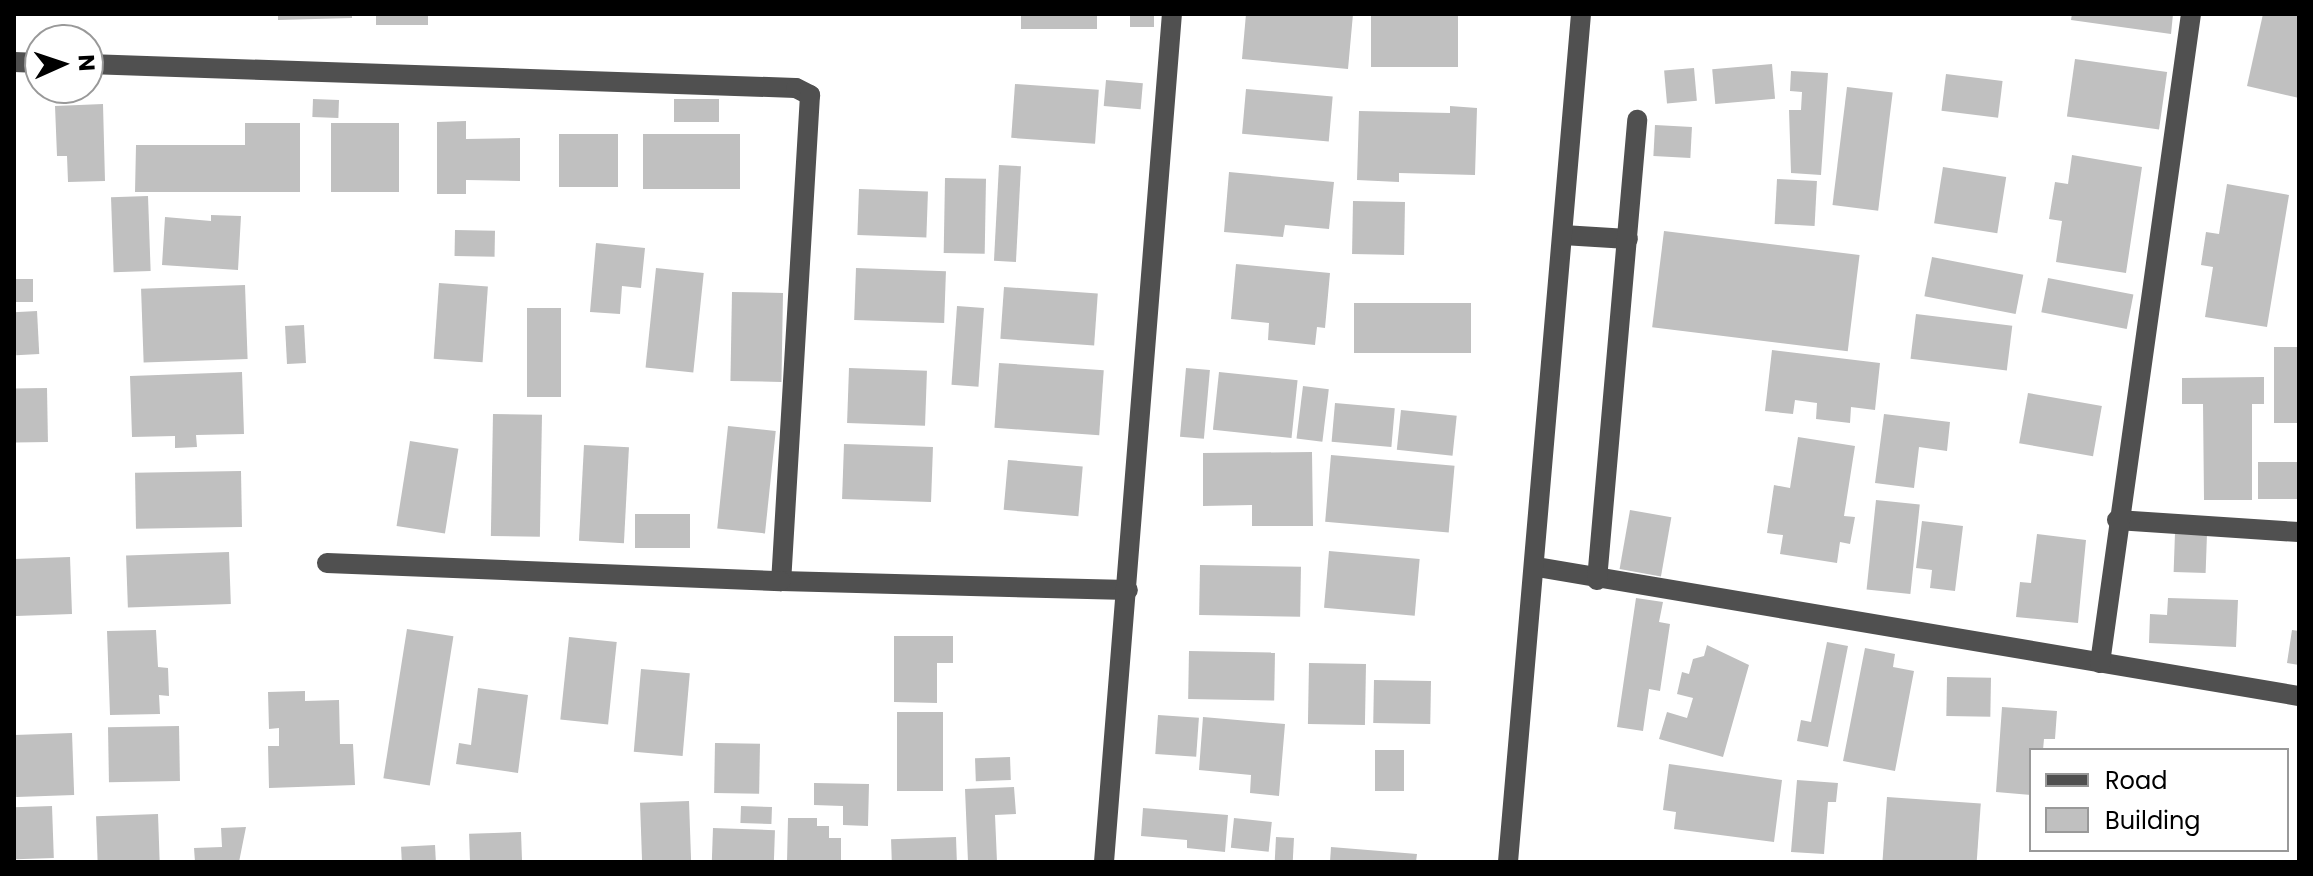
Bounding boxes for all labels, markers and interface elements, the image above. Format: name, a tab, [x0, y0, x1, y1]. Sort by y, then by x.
north arrow	[24, 24, 104, 104]
text: N	[71, 54, 102, 72]
legend	[2029, 748, 2289, 852]
text: Road	[2105, 764, 2167, 797]
text: Building	[2105, 804, 2201, 837]

